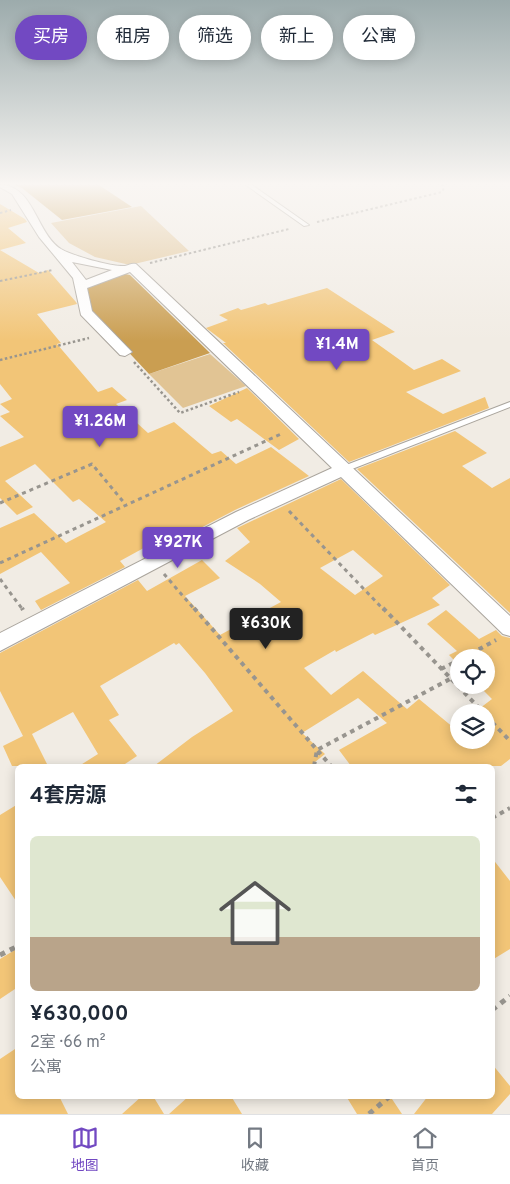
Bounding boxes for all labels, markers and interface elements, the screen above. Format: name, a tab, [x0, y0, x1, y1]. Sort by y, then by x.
chip: 买房	[15, 15, 87, 60]
chip: 租房	[97, 15, 169, 60]
chip: 筛选	[179, 15, 251, 60]
chip: 新上	[261, 15, 333, 60]
chip: 公寓	[343, 15, 415, 60]
pin: ¥1.4M	[302, 328, 372, 371]
text: ¥1.4M	[315, 335, 359, 355]
pin: ¥1.26M	[59, 406, 141, 448]
text: ¥1.26M	[74, 412, 126, 432]
pin: ¥927K	[143, 526, 213, 569]
text: ¥927K	[153, 533, 203, 553]
pin: ¥630K	[231, 608, 301, 650]
text: ¥630K	[241, 614, 291, 634]
map controls	[450, 649, 495, 749]
button: locate	[450, 649, 495, 694]
button: layers	[450, 704, 495, 749]
icon: filters	[452, 780, 480, 808]
text: 4套房源	[30, 783, 107, 810]
icon: home	[210, 868, 300, 958]
text: ¥630,000	[30, 1001, 129, 1028]
text: 2室 · 66 m²	[30, 1033, 106, 1053]
text: 公寓	[30, 1058, 62, 1078]
tab: 地图	[71, 1124, 99, 1175]
tab: 收藏	[241, 1124, 269, 1175]
tab: 首页	[411, 1124, 439, 1175]

